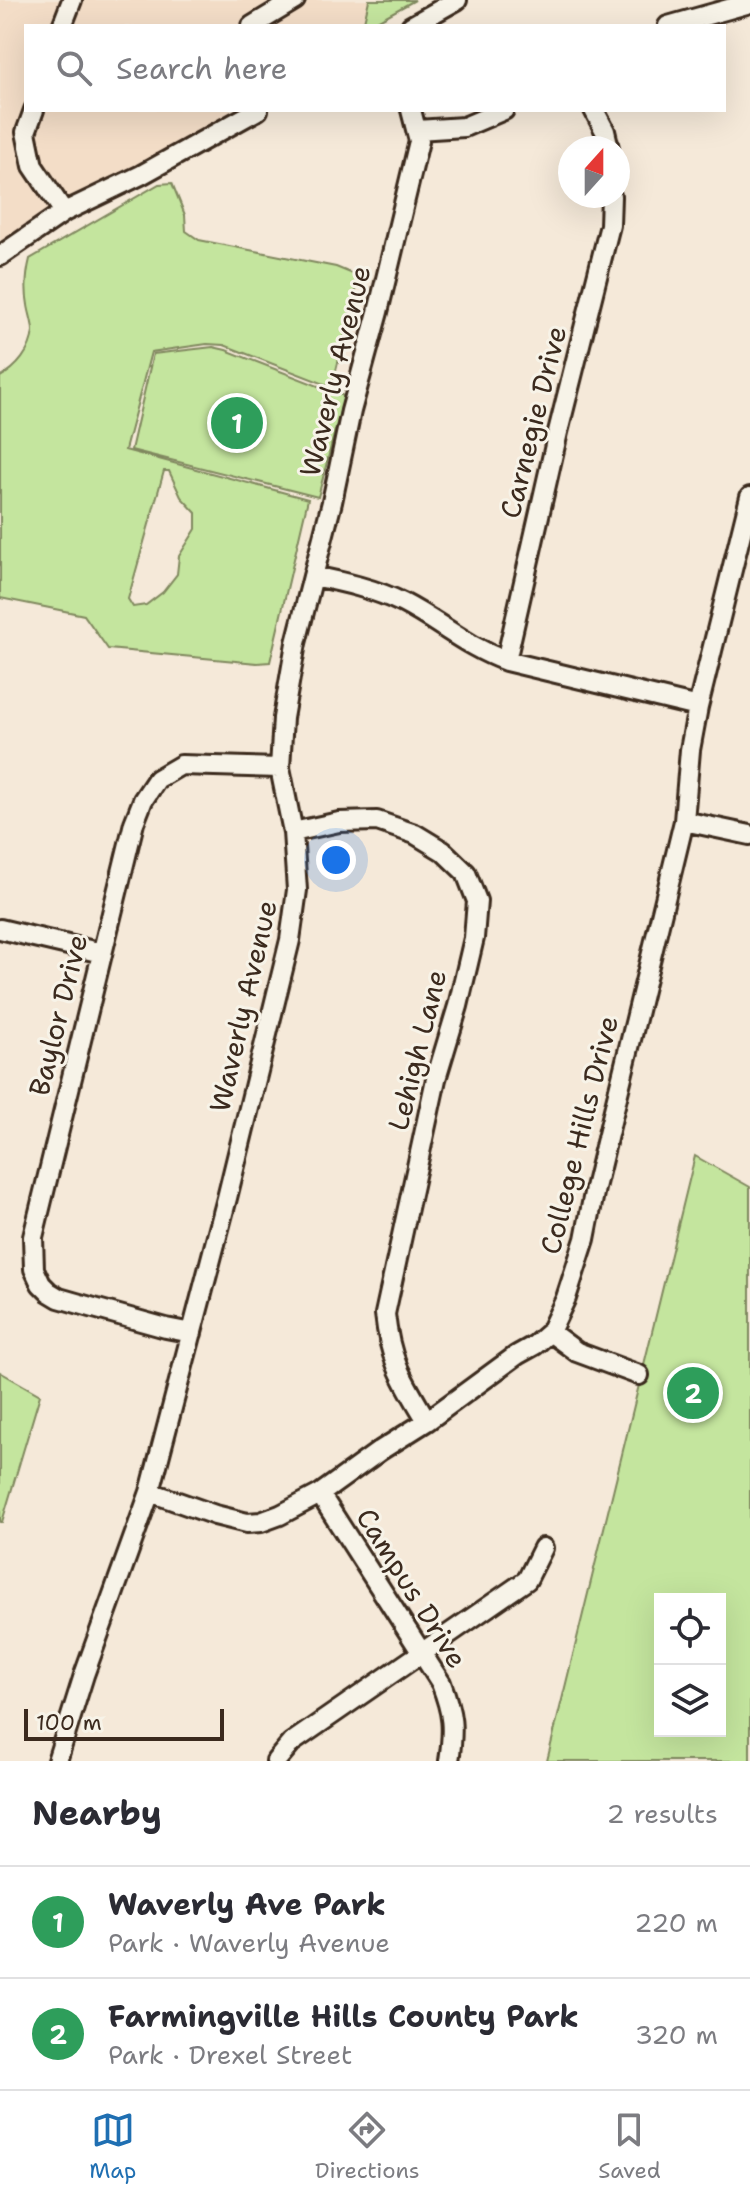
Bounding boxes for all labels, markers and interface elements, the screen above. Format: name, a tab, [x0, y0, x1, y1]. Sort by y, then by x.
search box	[24, 24, 726, 112]
icon: search	[52, 46, 96, 90]
text: Search here	[116, 48, 287, 89]
north arrow	[558, 136, 630, 208]
street label: Waverly Avenue	[290, 261, 380, 481]
street label: Carnegie Drive	[491, 322, 575, 522]
pin: 1	[211, 393, 263, 453]
your location	[316, 840, 356, 880]
street label: Waverly Avenue	[200, 896, 286, 1116]
street label: Baylor Drive	[20, 930, 96, 1100]
street label: Lehigh Lane	[379, 966, 455, 1134]
street label: College Hills Drive	[531, 1012, 627, 1258]
pin: 2	[667, 1363, 719, 1423]
street label: Campus Drive	[348, 1501, 476, 1675]
map controls	[654, 1593, 726, 1737]
button: locate	[654, 1593, 726, 1665]
button: layers	[654, 1665, 726, 1737]
scale bar	[24, 1705, 224, 1741]
text: 100 m	[36, 1708, 102, 1737]
text: Nearby	[32, 1790, 162, 1836]
text: 2 results	[606, 1796, 718, 1831]
text: Waverly Ave Park	[108, 1884, 386, 1925]
text: 1	[52, 1905, 64, 1940]
text: 220 m	[634, 1905, 718, 1940]
text: Park · Waverly Avenue	[108, 1925, 390, 1960]
text: Farmingville Hills County Park	[108, 1996, 579, 2037]
text: 2	[49, 2017, 67, 2052]
text: 320 m	[635, 2017, 718, 2052]
text: Park · Drexel Street	[108, 2037, 352, 2072]
tab: Map	[89, 2108, 136, 2185]
tab: Directions	[315, 2108, 420, 2185]
tab: Saved	[598, 2108, 661, 2185]

